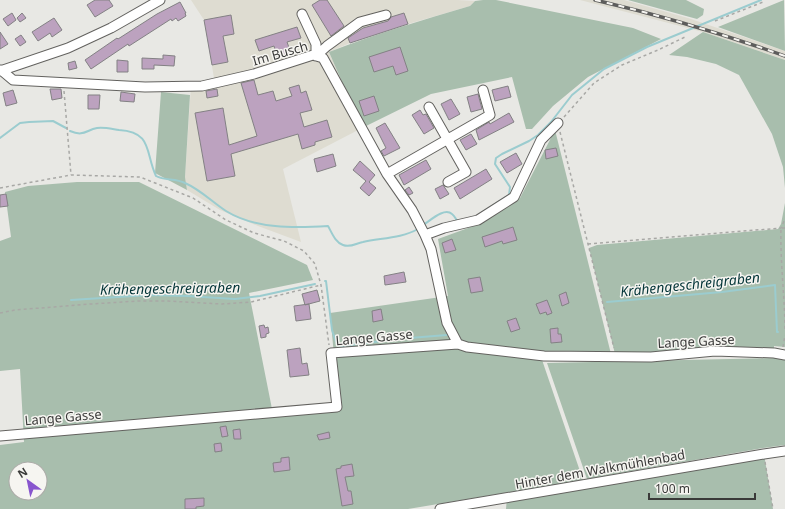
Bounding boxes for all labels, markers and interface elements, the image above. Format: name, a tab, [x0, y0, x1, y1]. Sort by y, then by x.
street label: Im Busch	[250, 37, 310, 69]
water label: Krähengeschreigraben	[619, 267, 761, 301]
water label: Krähengeschreigraben	[100, 277, 240, 299]
street label: Lange Gasse	[335, 325, 413, 349]
street label: Lange Gasse	[657, 330, 735, 352]
street label: Lange Gasse	[24, 405, 102, 429]
street label: Hinter dem Walkmühlenbad	[514, 445, 686, 493]
north arrow	[8, 461, 48, 501]
text: N	[14, 463, 30, 481]
scale bar	[649, 475, 755, 501]
text: 100 m	[655, 480, 690, 497]

